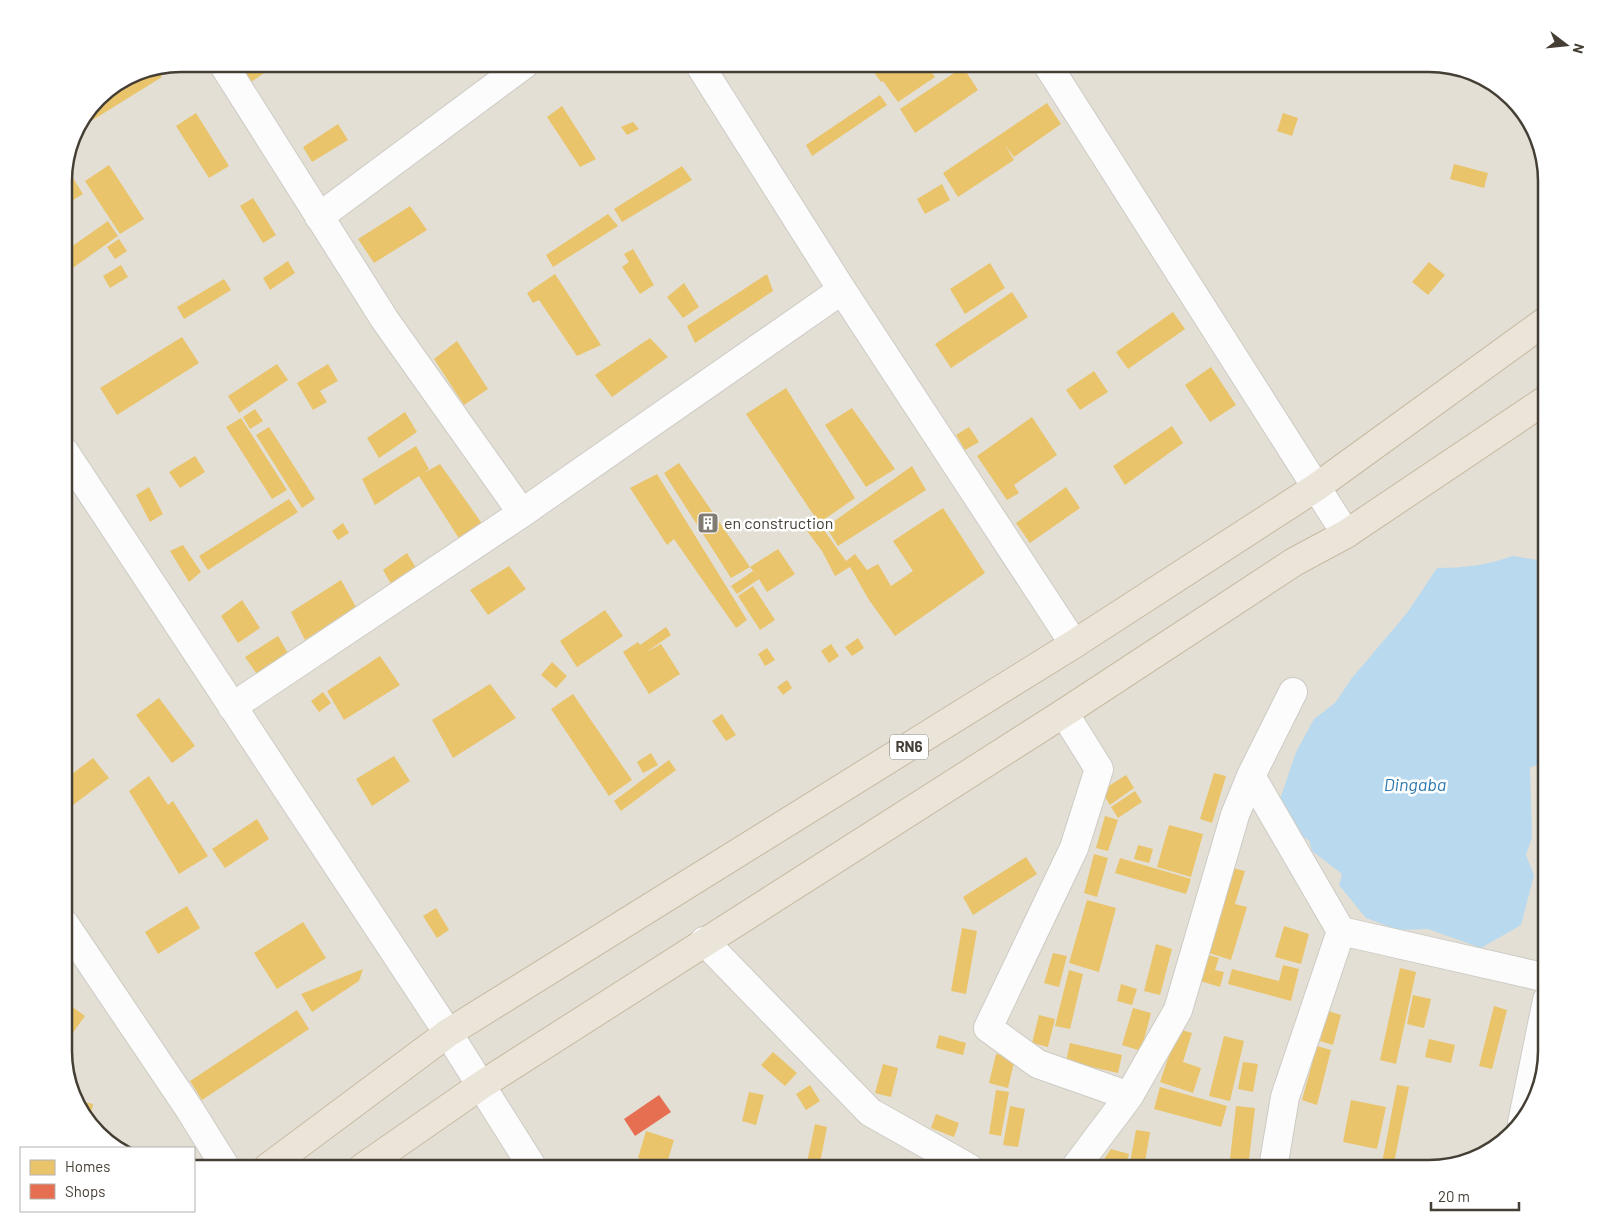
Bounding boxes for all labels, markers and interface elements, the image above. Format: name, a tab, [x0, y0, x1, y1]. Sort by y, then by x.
north arrow	[1541, 20, 1591, 70]
text: N	[1570, 42, 1588, 56]
building icon: en construction	[696, 511, 720, 535]
place label: en construction	[724, 513, 833, 532]
road number: RN6	[890, 734, 928, 760]
water label: Dingaba	[1384, 773, 1446, 795]
legend	[20, 1147, 195, 1212]
text: Homes	[65, 1157, 110, 1175]
scale bar	[1431, 1180, 1518, 1212]
text: Shops	[65, 1182, 105, 1200]
text: 20 m	[1438, 1187, 1470, 1205]

